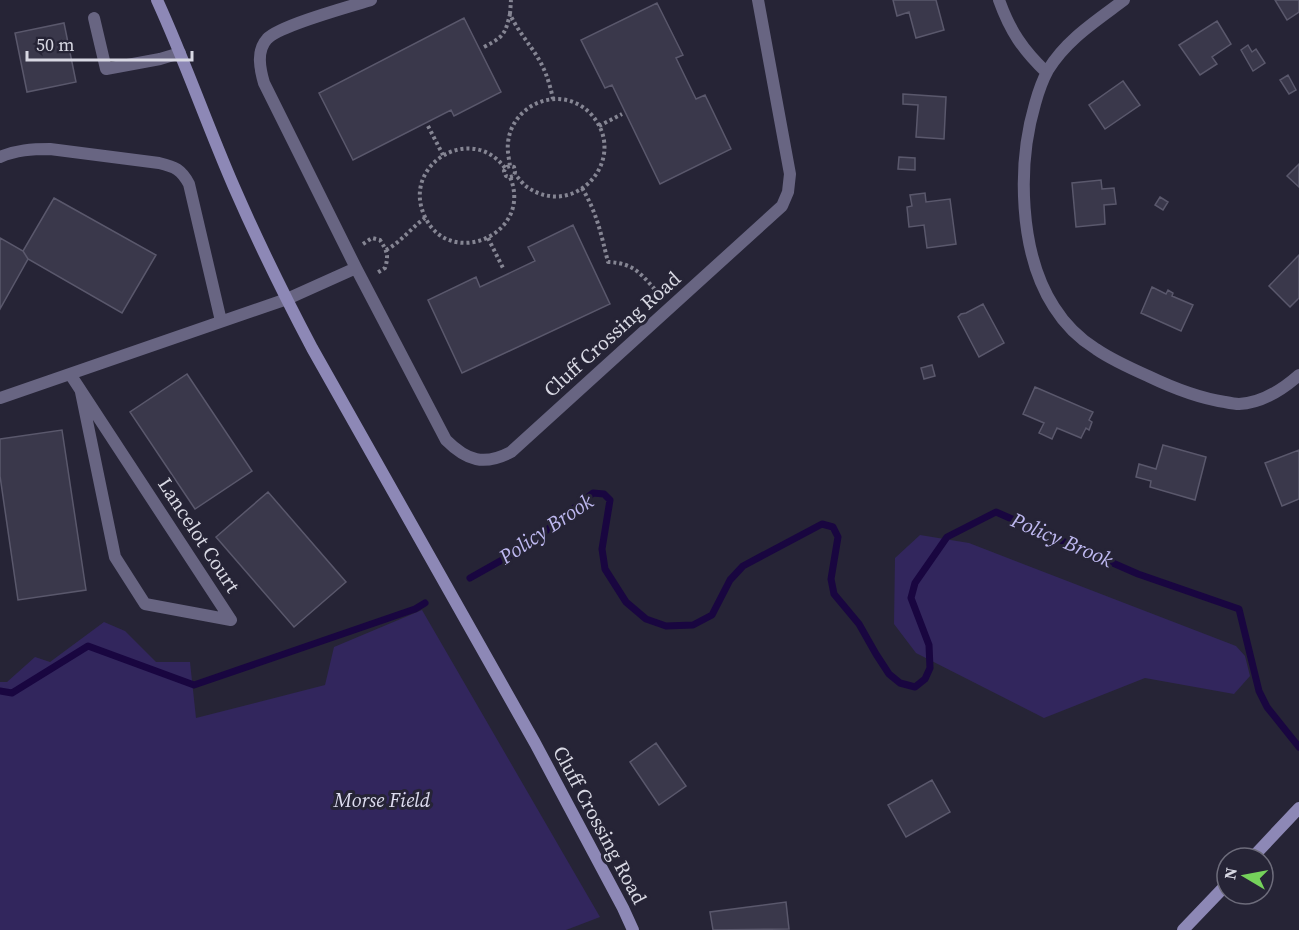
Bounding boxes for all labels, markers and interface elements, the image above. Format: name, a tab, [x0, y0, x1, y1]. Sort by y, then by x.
scale bar	[27, 24, 192, 62]
text: 50 m	[36, 32, 74, 57]
street label: Cluff Crossing Road	[537, 264, 687, 403]
street label: Lancelot Court	[151, 472, 247, 598]
water label: Policy Brook	[492, 486, 599, 571]
water label: Policy Brook	[1006, 505, 1118, 574]
street label: Cluff Crossing Road	[546, 741, 654, 910]
park label: Morse Field	[333, 786, 431, 814]
north arrow	[1215, 846, 1275, 906]
text: N	[1218, 865, 1242, 881]

